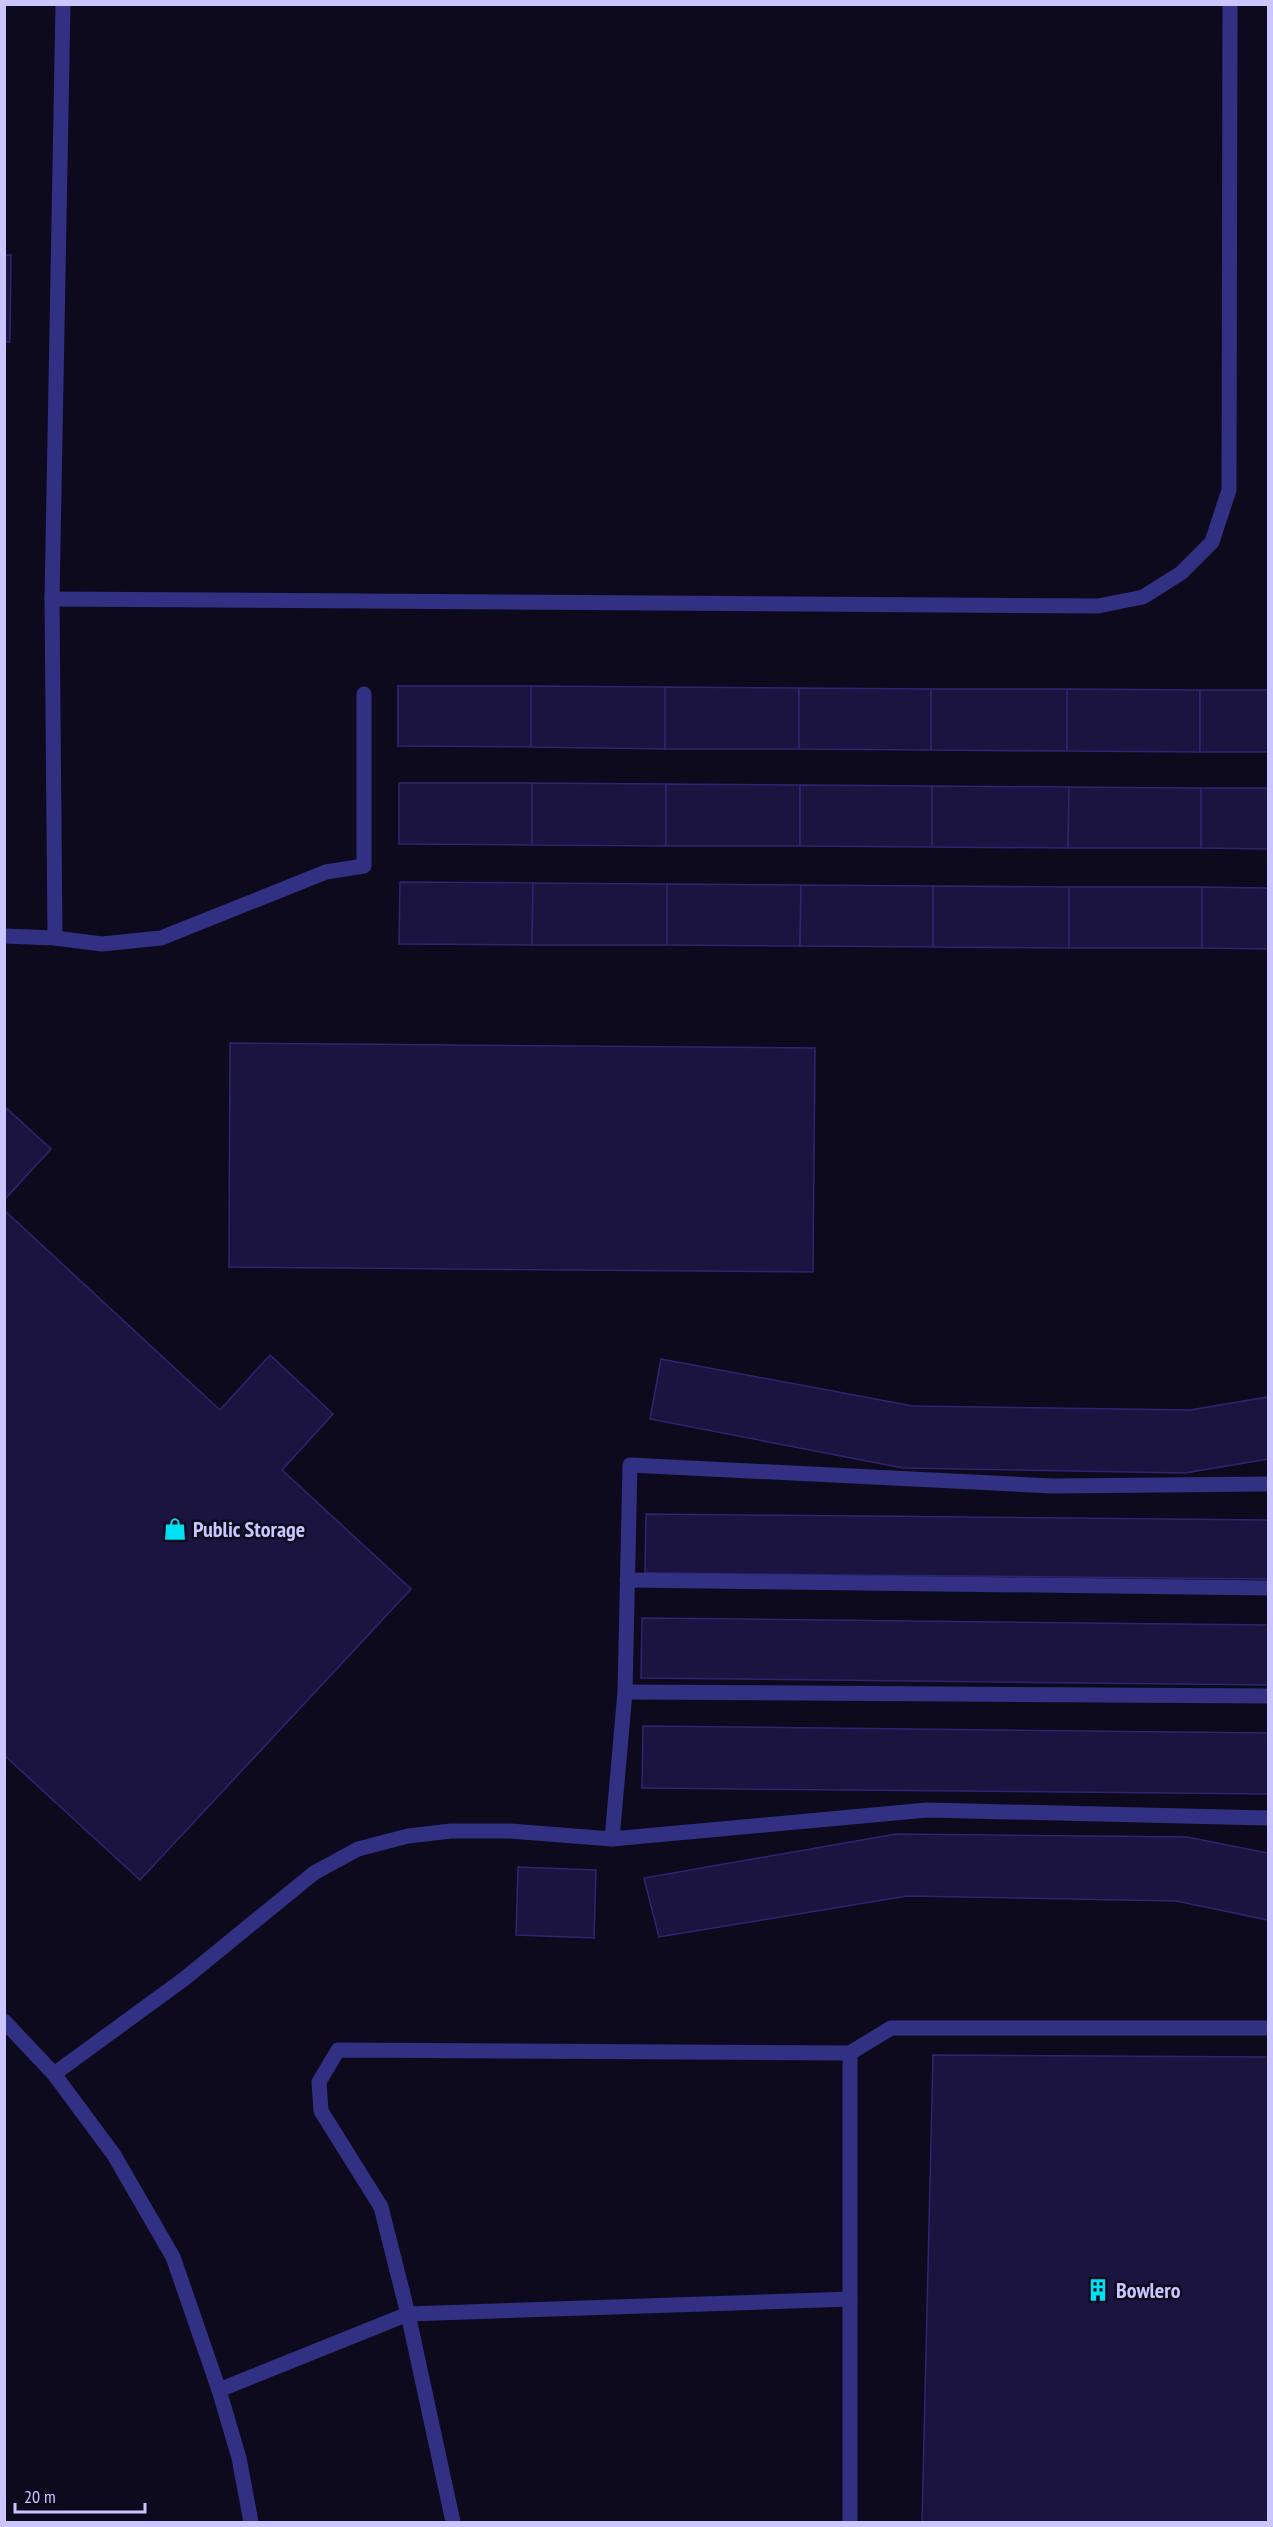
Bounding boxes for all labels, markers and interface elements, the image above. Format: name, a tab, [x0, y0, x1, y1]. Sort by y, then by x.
place label: Public Storage	[193, 1515, 305, 1543]
shop icon: Public Storage	[162, 1516, 188, 1542]
place label: Bowlero	[1116, 2276, 1181, 2304]
building icon: Bowlero	[1085, 2277, 1111, 2303]
scale bar	[15, 2476, 146, 2514]
text: 20 m	[24, 2485, 56, 2508]

